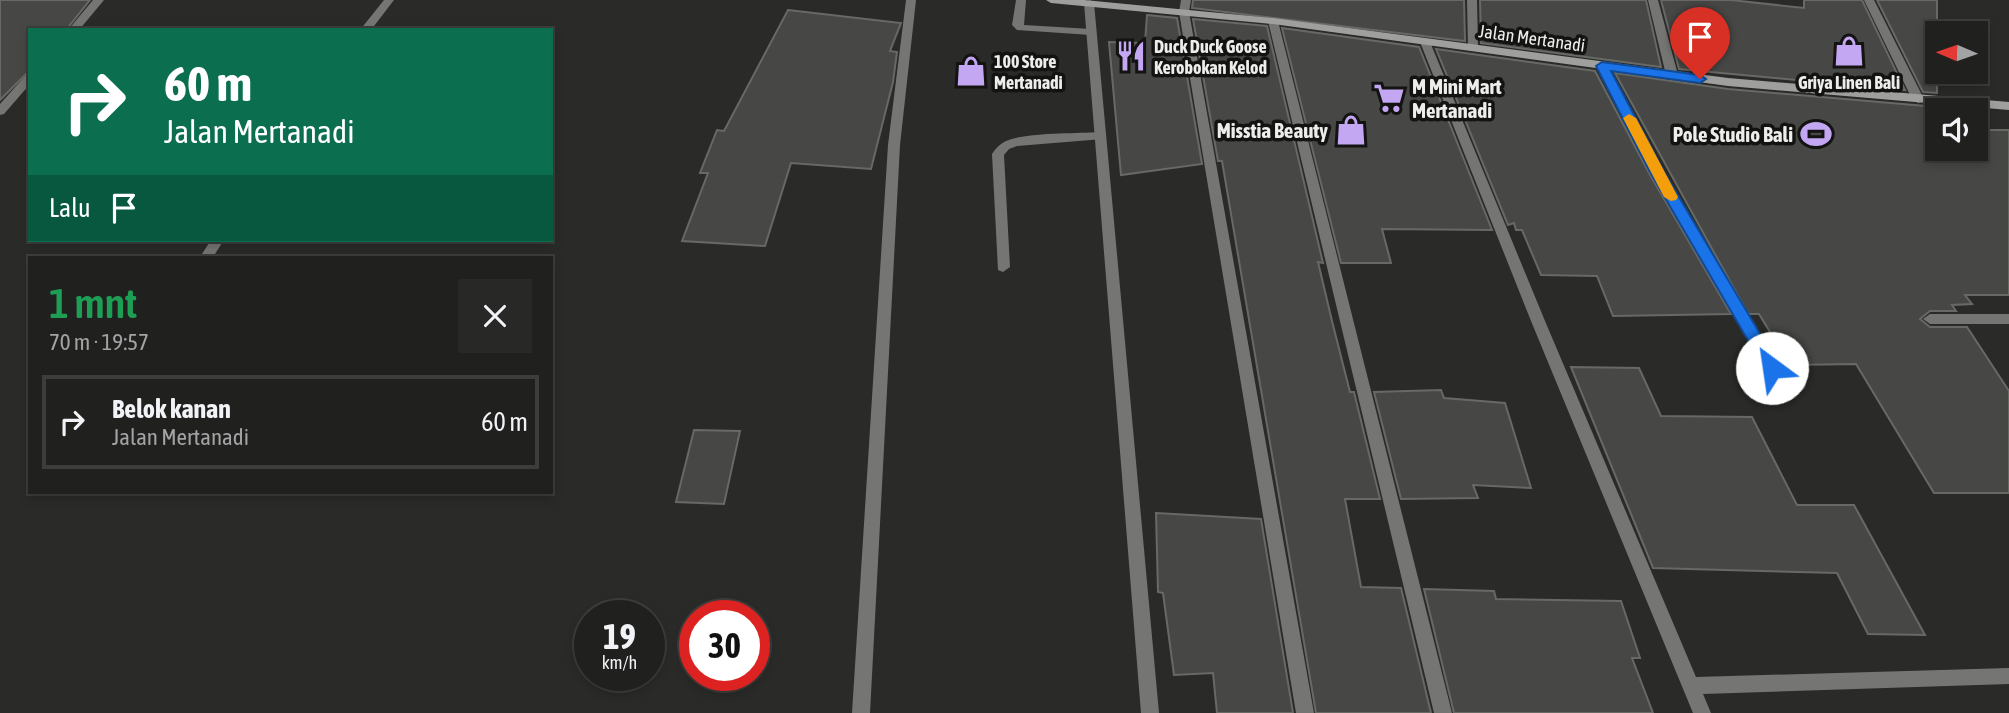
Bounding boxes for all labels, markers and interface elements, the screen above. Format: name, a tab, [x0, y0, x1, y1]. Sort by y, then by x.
pin	[1670, 7, 1730, 79]
icon: arrive	[1681, 18, 1719, 56]
street label: Jalan Mertanadi	[1477, 20, 1587, 56]
north arrow	[1925, 21, 1988, 84]
map controls	[1925, 21, 1988, 161]
shop icon: Griya Linen Bali	[1832, 34, 1866, 68]
place label: Duck Duck Goose Kerobokan Kelod	[1154, 36, 1267, 78]
restaurant icon: Duck Duck Goose Kerobokan Kelod	[1114, 39, 1148, 73]
place label: 100 Store Mertanadi	[994, 51, 1063, 93]
shop icon: 100 Store Mertanadi	[954, 54, 988, 88]
text: 60 m	[164, 55, 252, 111]
icon: right	[49, 56, 140, 147]
place label: Griya Linen Bali	[1798, 72, 1900, 93]
place label: M Mini Mart Mertanadi	[1412, 74, 1502, 122]
supermarket icon: M Mini Mart Mertanadi	[1372, 81, 1406, 115]
button: sound	[1925, 98, 1988, 161]
text: Jalan Mertanadi	[164, 113, 355, 150]
shop icon: Misstia Beauty	[1334, 113, 1368, 147]
sports icon: Pole Studio Bali	[1799, 117, 1833, 151]
place label: Misstia Beauty	[1217, 118, 1328, 142]
place label: Pole Studio Bali	[1673, 122, 1793, 146]
icon: arrive	[105, 189, 143, 227]
text: Lalu	[49, 193, 91, 223]
text: 1 mnt	[49, 279, 137, 327]
button: close	[458, 279, 532, 353]
text: 70 m · 19:57	[49, 329, 149, 355]
position arrow	[1735, 331, 1809, 405]
text: Belok kanan	[112, 394, 231, 424]
icon: right	[53, 403, 91, 441]
text: 60 m	[481, 407, 528, 437]
text: Jalan Mertanadi	[112, 424, 249, 450]
speed limit sign: 30	[679, 600, 770, 691]
text: 19	[603, 616, 636, 656]
text: km/h	[602, 652, 637, 673]

